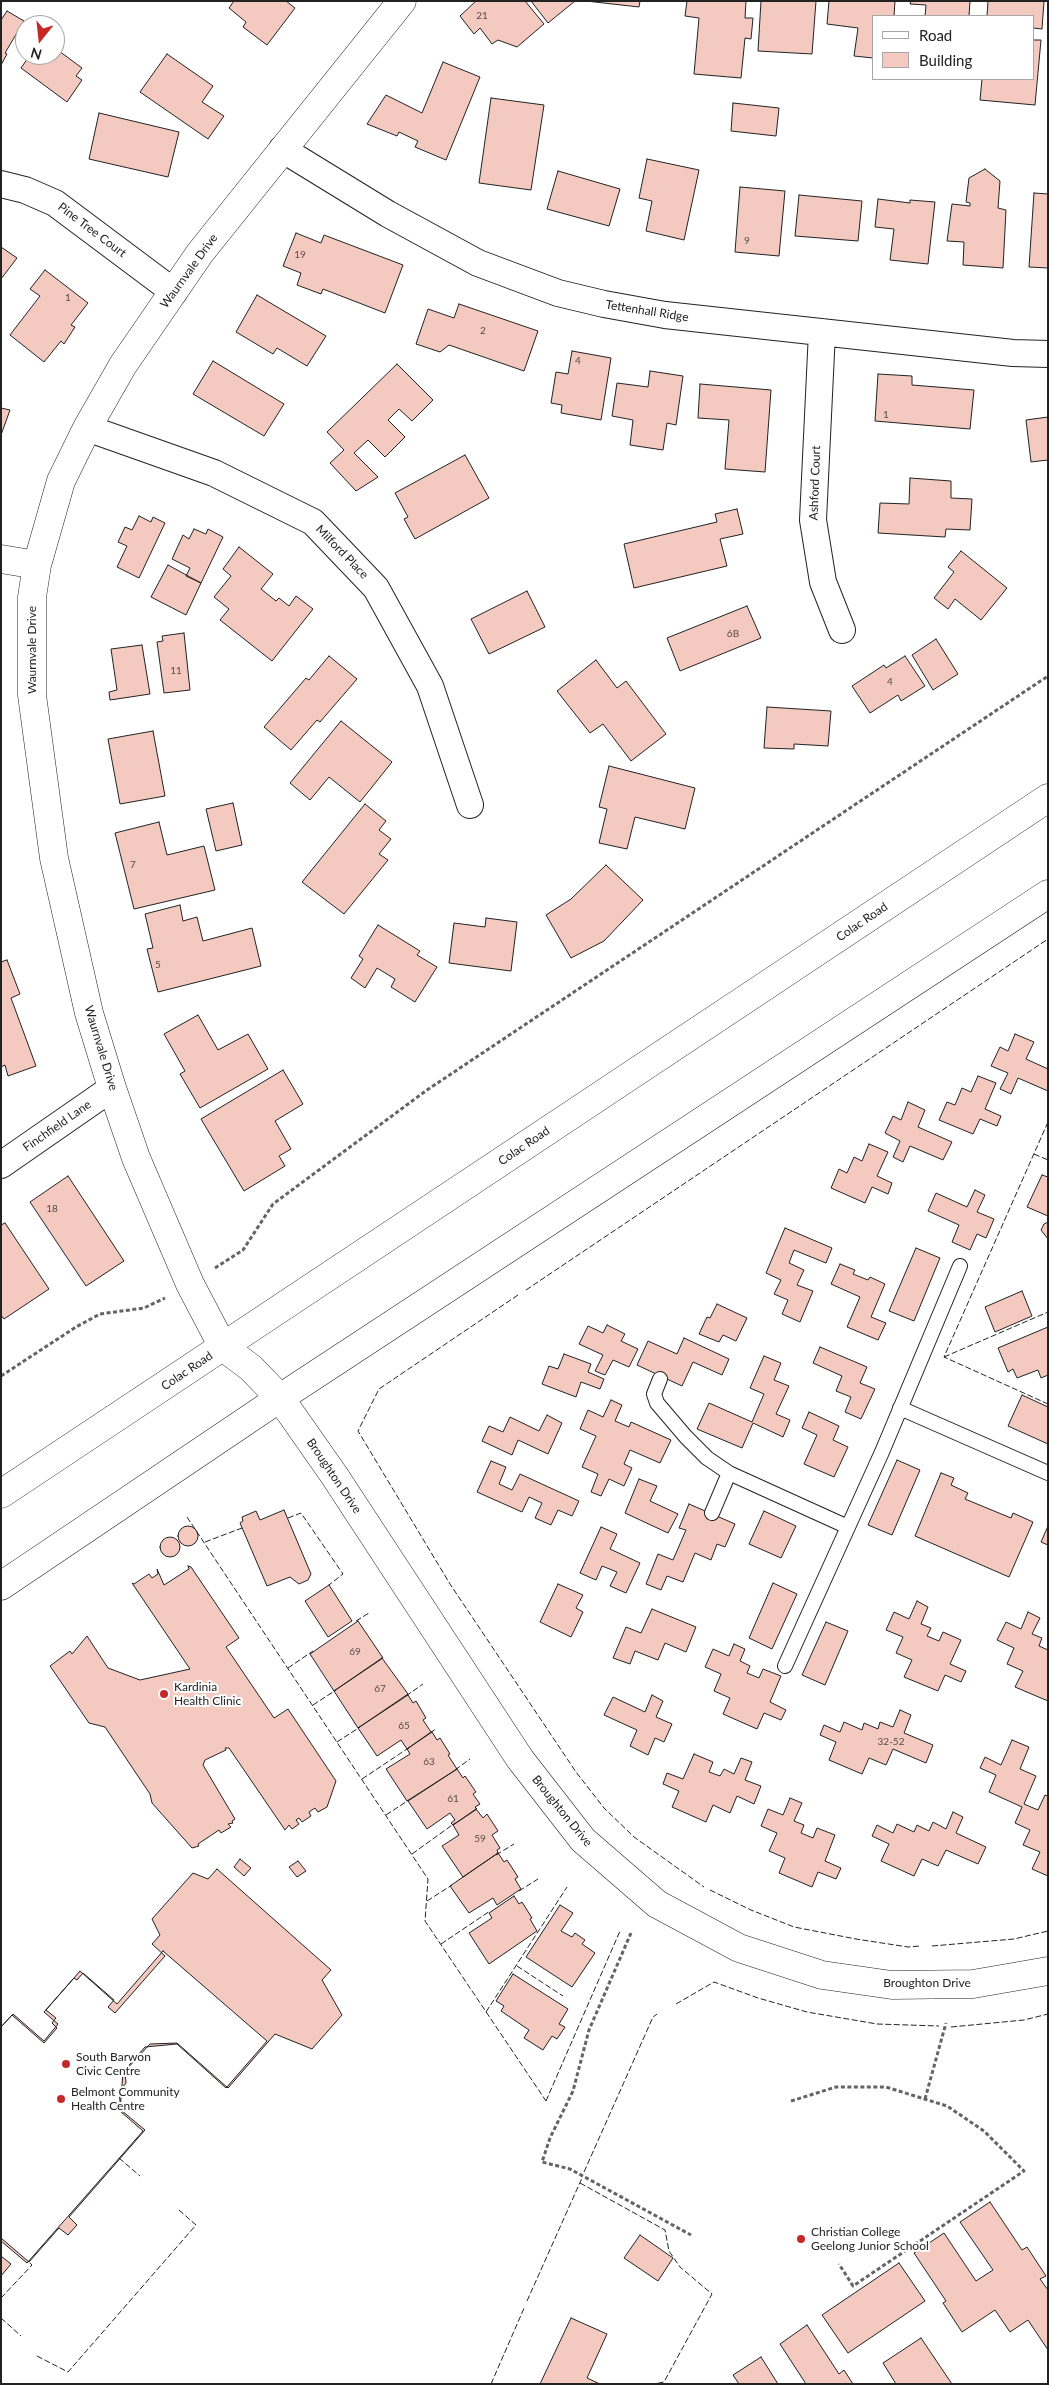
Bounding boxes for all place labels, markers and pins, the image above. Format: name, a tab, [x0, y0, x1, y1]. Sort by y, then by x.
place label: Kardinia Health Clinic	[174, 1680, 241, 1708]
marker: Kardinia Health Clinic	[158, 1688, 170, 1700]
place label: South Barwon Civic Centre	[76, 2050, 151, 2078]
marker: South Barwon Civic Centre	[60, 2058, 72, 2070]
place label: Belmont Community Health Centre	[71, 2085, 180, 2113]
marker: Belmont Community Health Centre	[55, 2093, 67, 2105]
place label: Christian College Geelong Junior School	[811, 2225, 929, 2253]
marker: Christian College Geelong Junior School	[795, 2233, 807, 2245]

